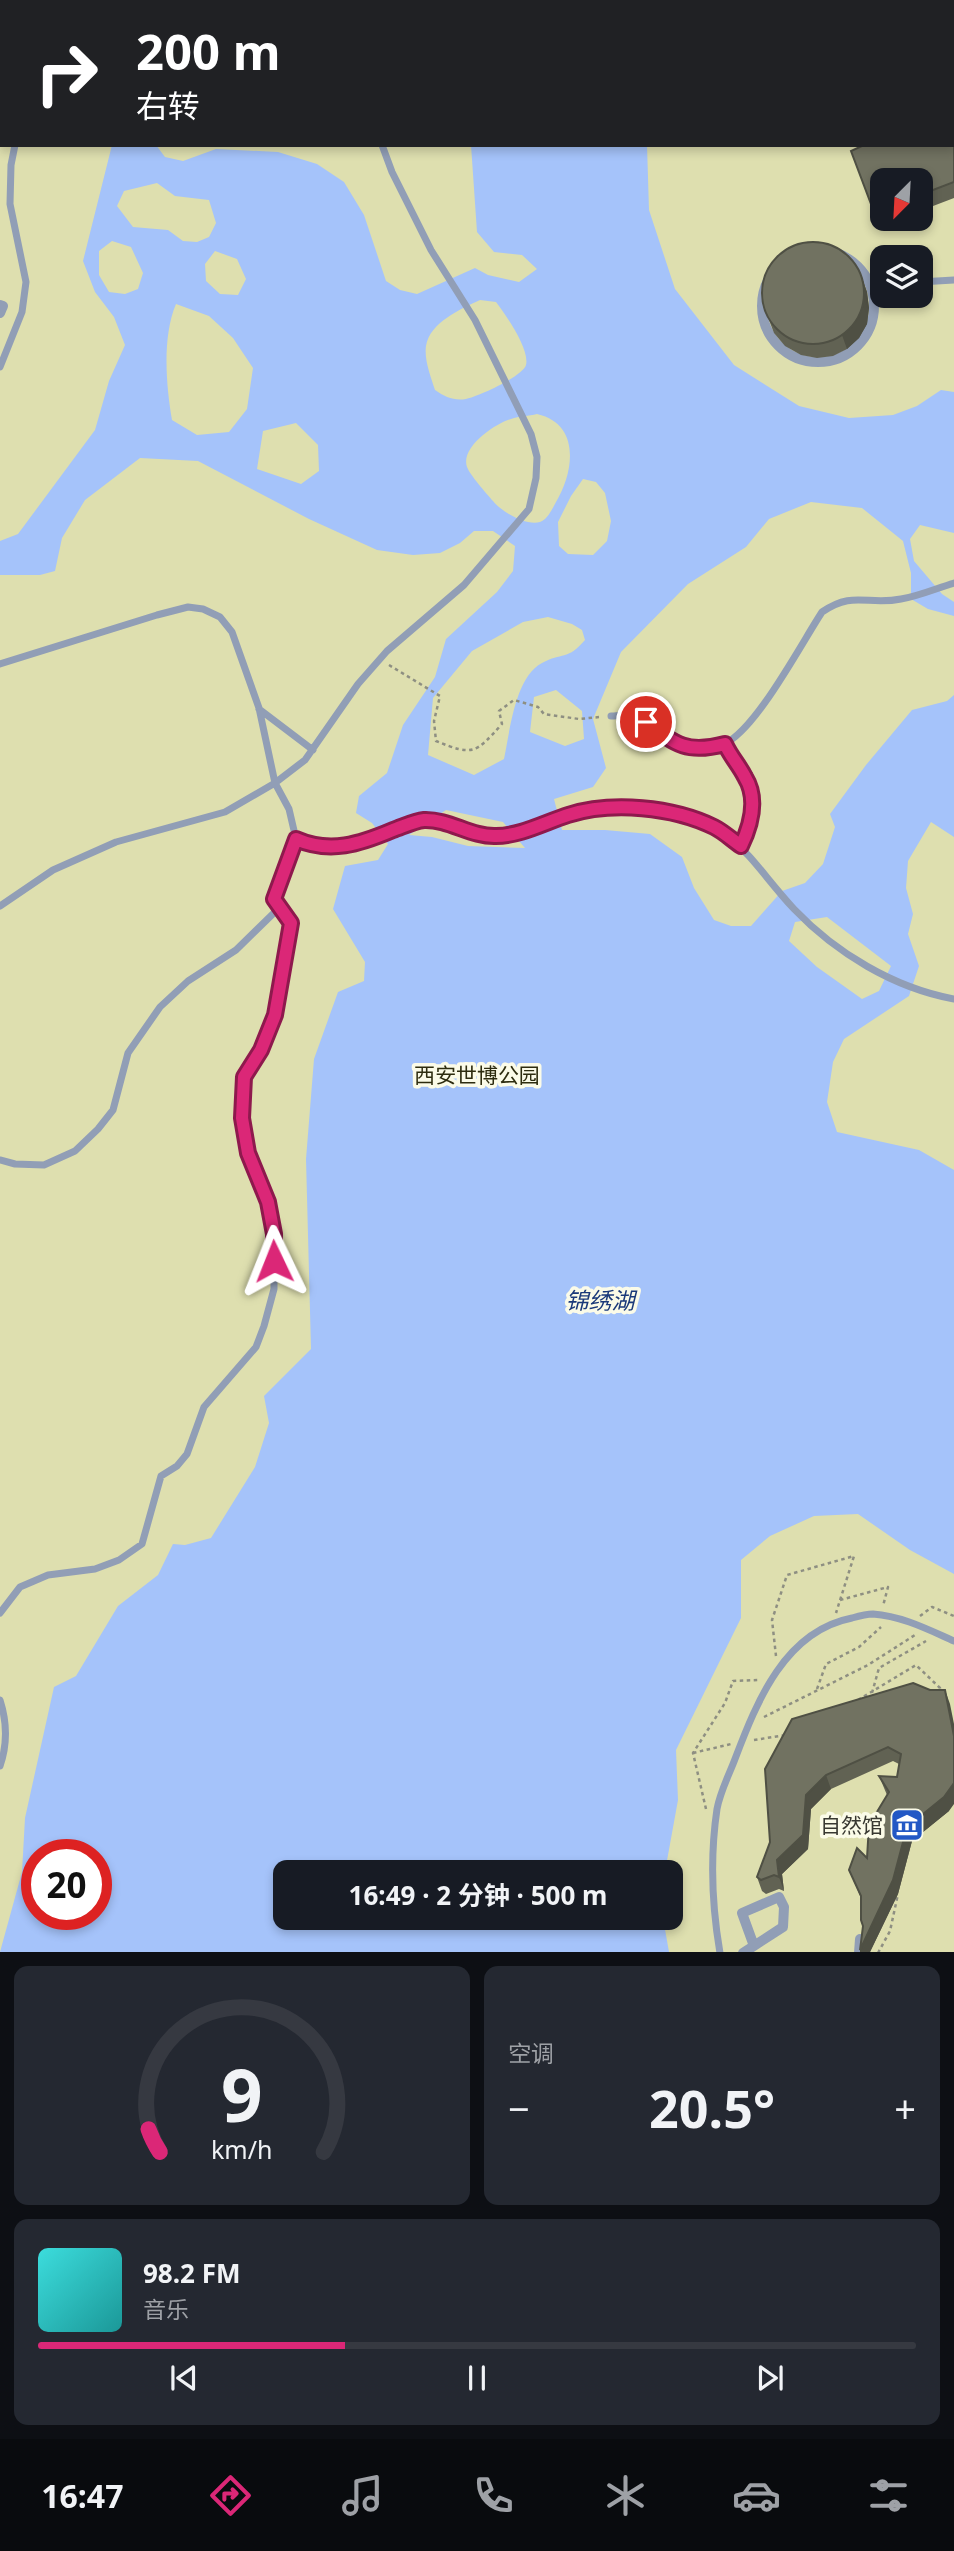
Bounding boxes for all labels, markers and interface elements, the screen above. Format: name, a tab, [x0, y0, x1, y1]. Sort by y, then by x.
text: 200 m	[136, 18, 281, 84]
icon: right	[21, 28, 112, 119]
text: 右转	[136, 84, 200, 127]
north arrow	[870, 168, 933, 231]
map controls	[870, 168, 933, 308]
button: layers	[870, 245, 933, 308]
pin	[616, 692, 676, 752]
icon: arrive	[627, 703, 665, 741]
park label: 西安世博公园	[414, 1061, 540, 1089]
position arrow	[237, 1224, 311, 1298]
water label: 锦绣湖	[566, 1284, 638, 1316]
museum icon: 自然馆	[888, 1806, 926, 1844]
place label: 自然馆	[820, 1811, 883, 1839]
speed limit sign: 20	[21, 1839, 112, 1930]
text: 16:49 · 2 分钟 · 500 m	[349, 1877, 607, 1913]
text: 空调	[508, 2037, 554, 2069]
text: 9	[221, 2044, 263, 2143]
text: 20.5°	[649, 2072, 775, 2143]
text: −	[508, 2082, 530, 2134]
text: +	[894, 2082, 916, 2134]
text: km/h	[211, 2131, 273, 2165]
text: 98.2 FM	[143, 2255, 240, 2291]
text: 音乐	[143, 2293, 189, 2325]
icon: previous	[165, 2359, 203, 2397]
icon: pause	[458, 2359, 496, 2397]
icon: next	[751, 2359, 789, 2397]
icon: directions	[206, 2471, 255, 2520]
icon: music	[338, 2471, 387, 2520]
icon: phone	[469, 2471, 518, 2520]
icon: climate	[601, 2471, 650, 2520]
icon: car	[732, 2471, 781, 2520]
icon: filters	[864, 2471, 913, 2520]
text: 16:47	[41, 2474, 123, 2517]

